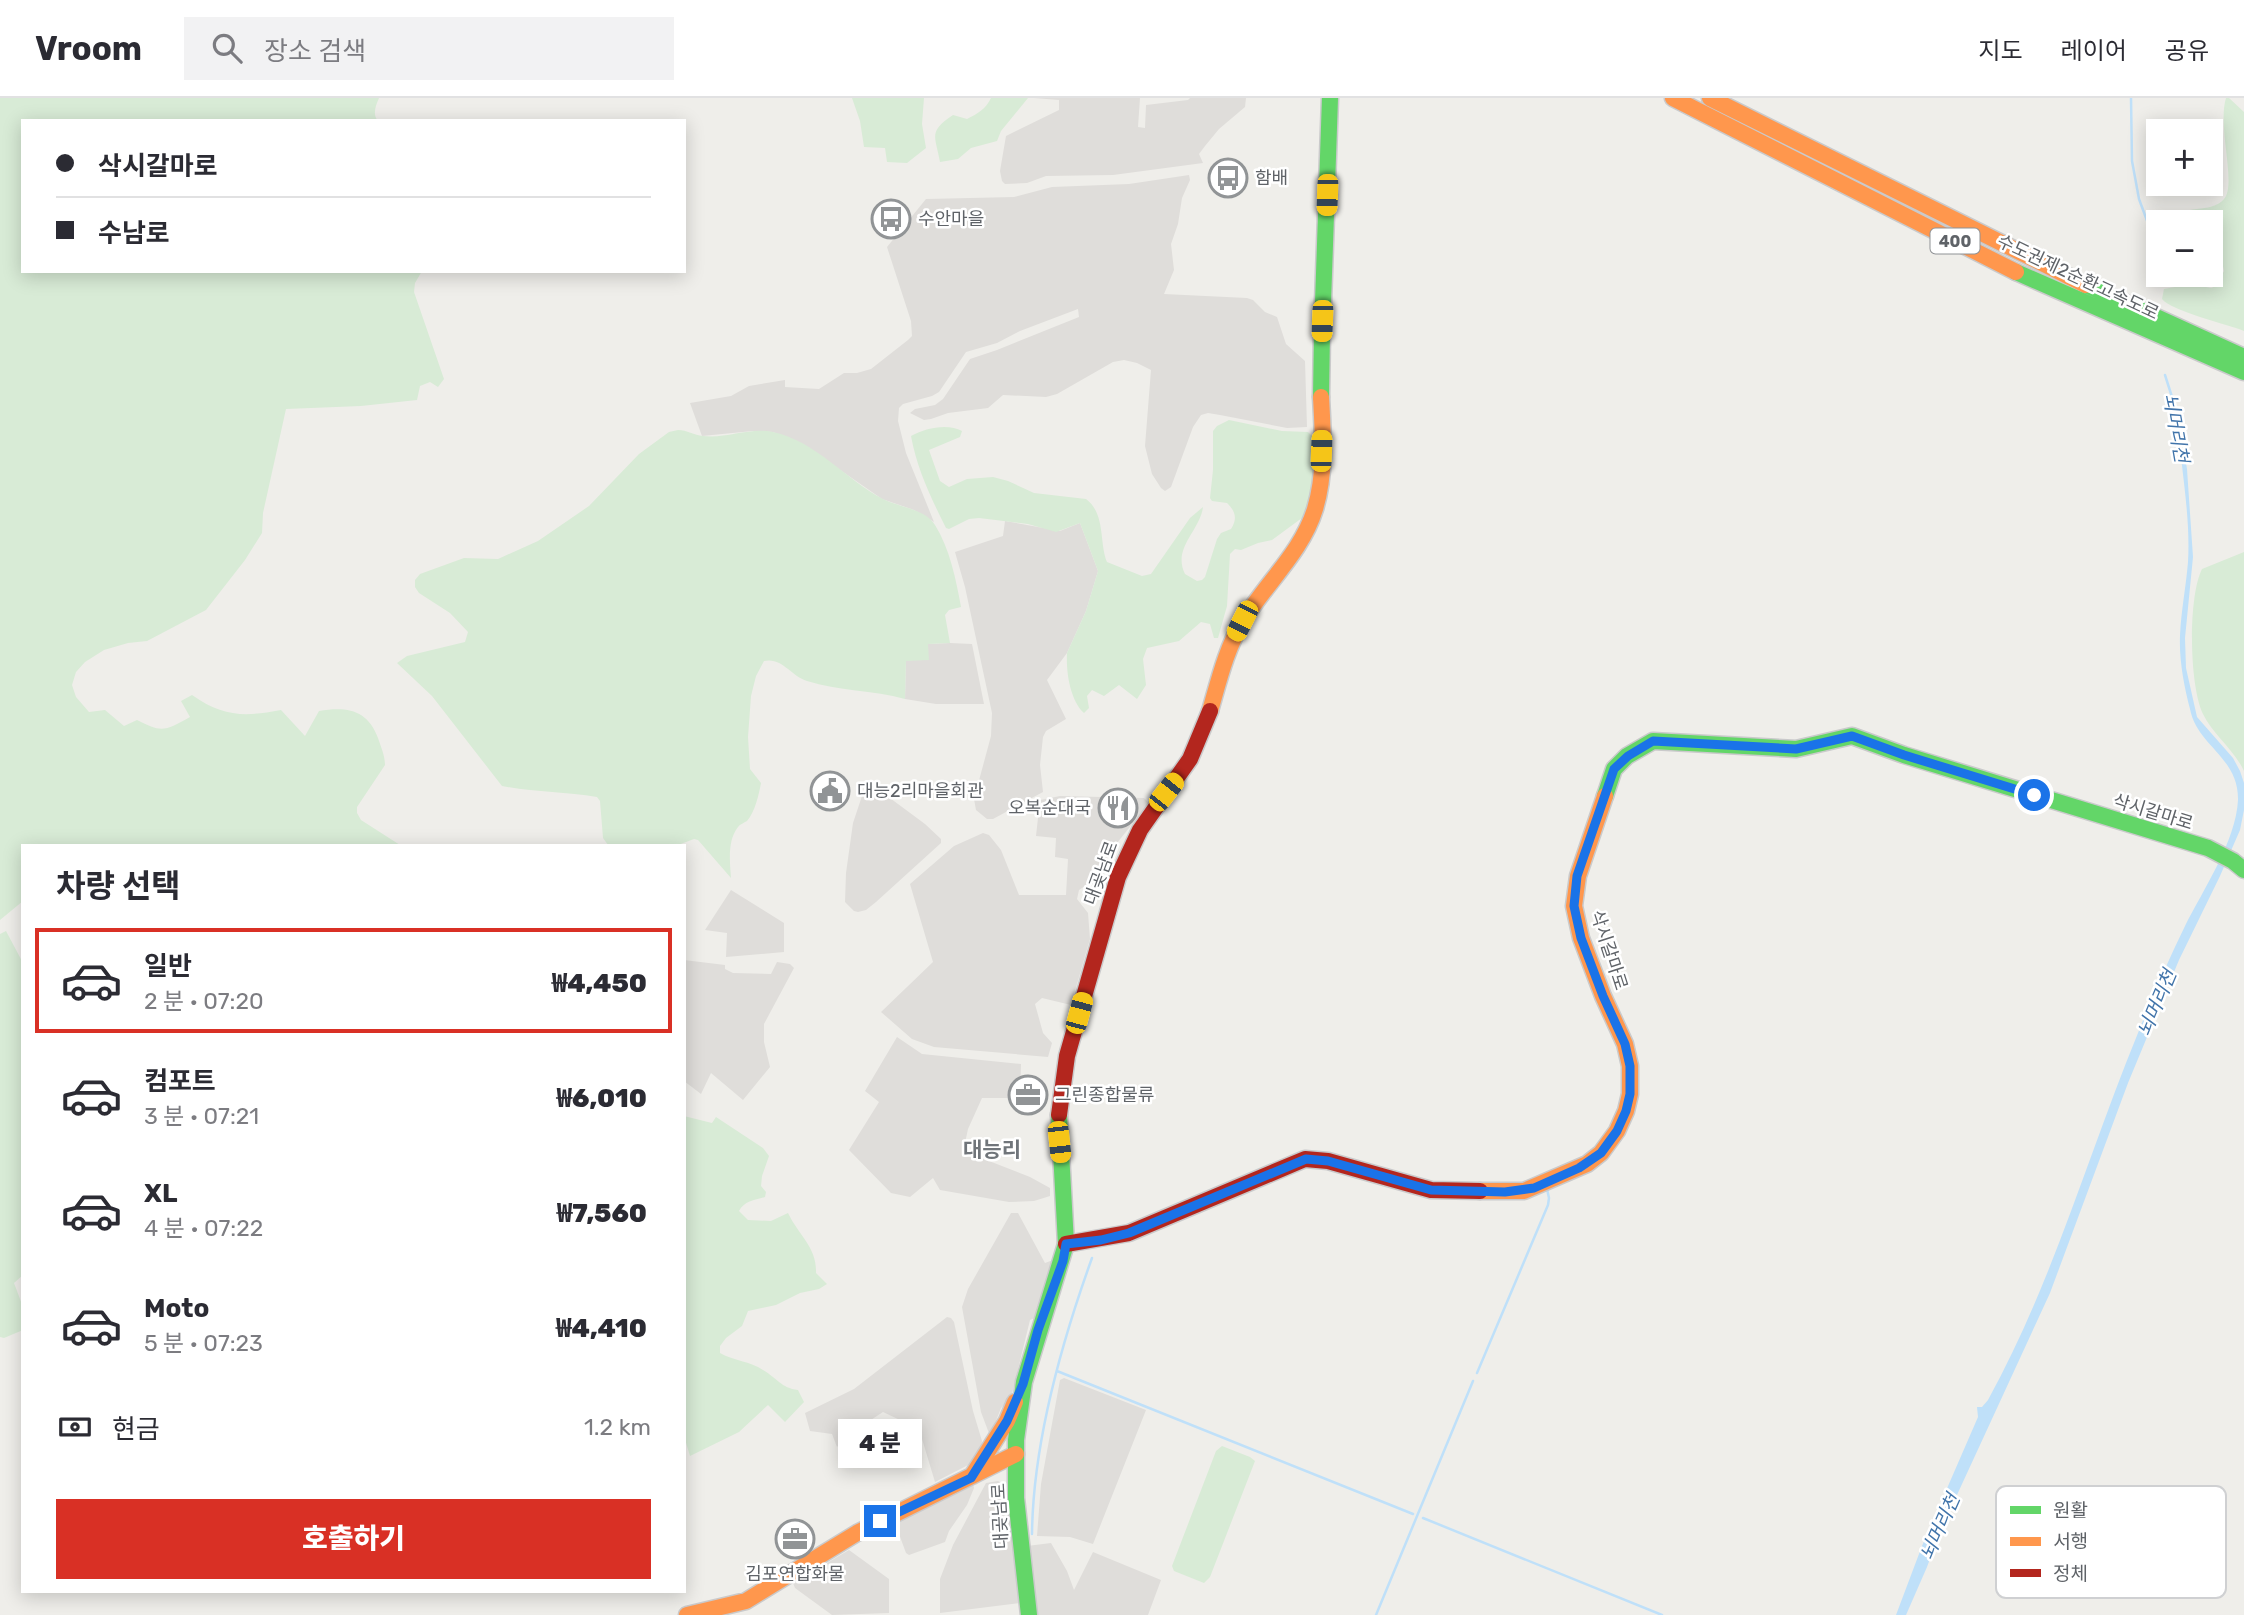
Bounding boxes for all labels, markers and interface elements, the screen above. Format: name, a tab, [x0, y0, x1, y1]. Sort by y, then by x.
search box	[184, 17, 674, 80]
text: Vroom	[35, 29, 142, 68]
icon: search	[208, 29, 246, 67]
text: 장소 검색	[264, 36, 366, 67]
text: 지도	[1978, 37, 2023, 65]
text: 레이어	[2061, 37, 2127, 65]
text: 공유	[2165, 37, 2209, 65]
map controls	[2146, 119, 2223, 287]
button: +	[2146, 119, 2223, 196]
text: 삭시갈마로	[98, 151, 218, 182]
bus stop icon: 함배	[1207, 157, 1249, 199]
place label: 함배	[1255, 167, 1288, 189]
car	[1316, 174, 1339, 216]
bus stop icon: 수안마을	[870, 198, 912, 240]
place label: 수안마을	[918, 208, 984, 230]
button: −	[2146, 210, 2223, 287]
text: 수남로	[98, 218, 170, 249]
road number: 400	[1930, 228, 1980, 253]
street label: 수도권제2순환고속도로	[1994, 230, 2162, 324]
car	[1311, 300, 1334, 342]
water label: 뇌머리천	[2159, 392, 2194, 466]
car	[1310, 430, 1333, 472]
car	[1224, 598, 1261, 644]
car	[1145, 769, 1188, 815]
public building icon: 대능2리마을회관	[809, 770, 851, 812]
route start	[2018, 779, 2050, 811]
place label: 대능2리마을회관	[857, 780, 984, 802]
restaurant icon: 오복순대국	[1097, 787, 1139, 829]
street label: 삭시갈마로	[2110, 789, 2196, 835]
place label: 오복순대국	[1008, 797, 1091, 819]
street label: 대곶남로	[1079, 838, 1123, 908]
text: 차량 선택	[56, 867, 181, 905]
street label: 삭시갈마로	[1586, 907, 1632, 993]
icon: car	[60, 949, 123, 1012]
text: 일반	[144, 951, 192, 982]
water label: 뇌머리천	[2133, 965, 2182, 1040]
text: ₩4,450	[552, 968, 647, 999]
text: 2 분 · 07:20	[144, 987, 264, 1015]
car	[1064, 990, 1095, 1036]
icon: car	[60, 1064, 123, 1127]
text: 컴포트	[144, 1066, 216, 1097]
office icon: 그린종합물류	[1007, 1074, 1049, 1116]
text: ₩6,010	[556, 1083, 647, 1114]
place label: 그린종합물류	[1055, 1084, 1154, 1106]
text: 3 분 · 07:21	[144, 1102, 259, 1130]
car	[1047, 1120, 1072, 1164]
district label: 대능리	[963, 1137, 1021, 1162]
text: XL	[144, 1178, 177, 1209]
icon: car	[60, 1179, 123, 1242]
text: ₩7,560	[557, 1198, 647, 1229]
text: 4 분 · 07:22	[144, 1214, 263, 1242]
text: Moto	[144, 1293, 209, 1324]
icon: car	[60, 1294, 123, 1357]
text: ₩4,410	[556, 1313, 647, 1344]
text: 5 분 · 07:23	[144, 1329, 263, 1357]
icon: cash	[56, 1408, 94, 1446]
text: 1.2 km	[584, 1413, 651, 1441]
text: 현금	[112, 1414, 160, 1445]
callout: 4 분	[838, 1420, 922, 1468]
text: 4 분	[859, 1429, 901, 1457]
street label: 대곶남로	[987, 1482, 1013, 1550]
legend	[1996, 1486, 2226, 1598]
water label: 뇌머리천	[1915, 1489, 1965, 1564]
button: 호출하기	[56, 1499, 651, 1579]
text: 원활	[2053, 1499, 2088, 1522]
route end	[864, 1505, 896, 1537]
office icon: 김포연합화물	[774, 1518, 816, 1560]
text: 서행	[2053, 1530, 2088, 1553]
text: 정체	[2053, 1562, 2088, 1585]
place label: 김포연합화물	[745, 1563, 845, 1585]

